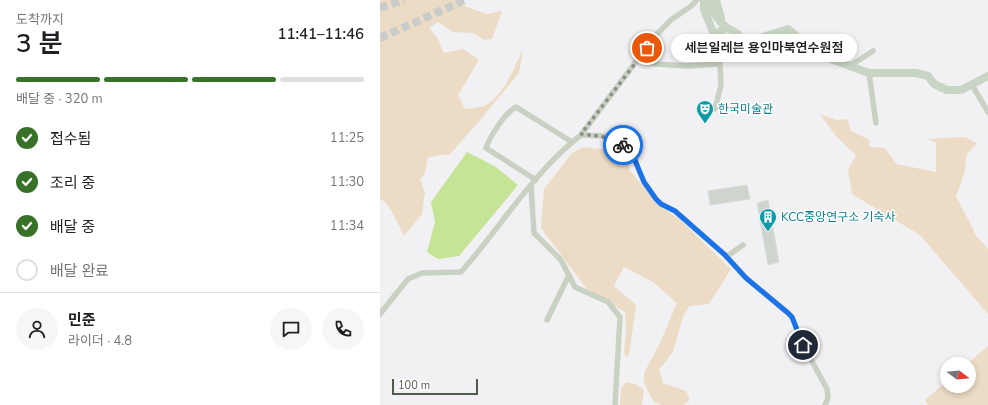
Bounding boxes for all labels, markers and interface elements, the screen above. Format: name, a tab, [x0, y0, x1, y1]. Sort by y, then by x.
text: 도착까지	[16, 11, 64, 29]
text: 11:41–11:46	[277, 24, 364, 44]
text: 3 분	[16, 26, 62, 61]
pin	[630, 31, 664, 65]
callout: 세븐일레븐 용인마북연수원점	[671, 34, 857, 62]
icon: bag	[636, 37, 658, 59]
text: 세븐일레븐 용인마북연수원점	[685, 39, 843, 57]
text: 배달 중 · 320 m	[16, 90, 103, 108]
theatre icon: 한국미술관	[695, 99, 715, 124]
place label: 한국미술관	[718, 101, 773, 117]
courier	[603, 125, 643, 165]
icon: check	[16, 127, 38, 149]
text: 접수됨	[50, 129, 91, 149]
text: 11:25	[330, 129, 364, 147]
icon: bike	[612, 134, 634, 156]
icon: check	[16, 171, 38, 193]
text: 조리 중	[50, 173, 95, 193]
text: 11:30	[330, 173, 364, 191]
building icon: KCC중앙연구소 기숙사	[758, 207, 778, 232]
place label: KCC중앙연구소 기숙사	[781, 209, 895, 225]
icon: check	[16, 215, 38, 237]
text: 배달 중	[50, 217, 95, 237]
text: 11:34	[330, 217, 364, 235]
text: 배달 완료	[50, 261, 109, 281]
button: person	[16, 308, 58, 350]
button: chat	[270, 308, 312, 350]
button: phone	[322, 308, 364, 350]
text: 민준	[68, 310, 96, 330]
pin	[786, 328, 820, 362]
text: 라이더 · 4.8	[68, 332, 132, 350]
icon: home	[792, 334, 814, 356]
north arrow	[940, 357, 976, 393]
map controls	[940, 357, 976, 393]
scale bar	[392, 377, 478, 396]
text: 100 m	[398, 378, 430, 393]

